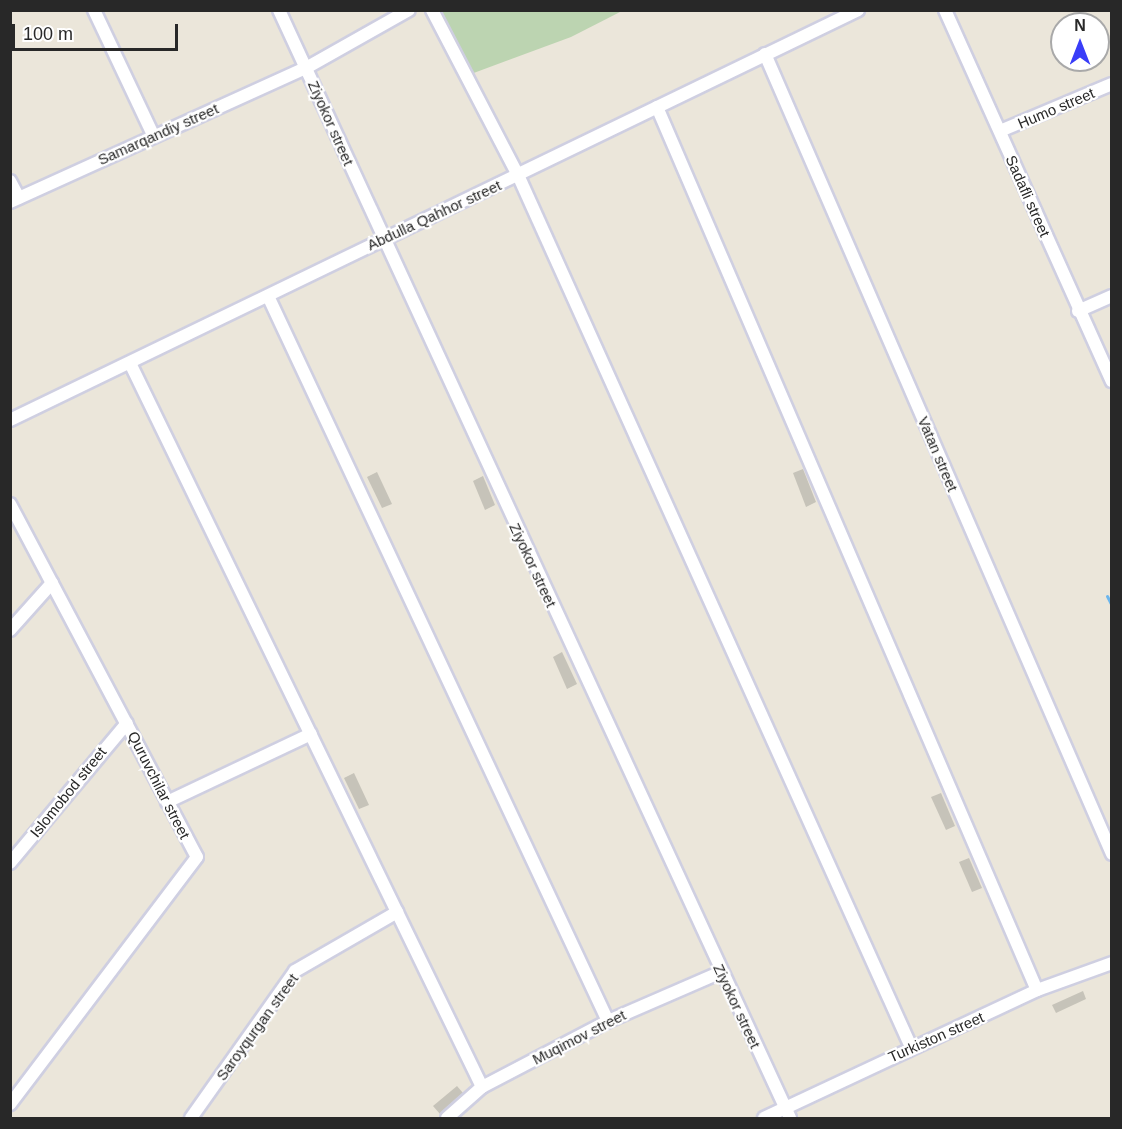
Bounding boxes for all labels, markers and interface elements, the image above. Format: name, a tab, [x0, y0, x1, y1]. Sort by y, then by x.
scale bar	[15, 12, 182, 50]
north arrow	[1050, 12, 1110, 72]
text: N	[1074, 17, 1086, 34]
text: 100 m	[23, 24, 73, 44]
street label: Ziyokor street	[304, 78, 358, 168]
street label: Humo street	[1015, 84, 1097, 132]
street label: Samarqandiy street	[95, 99, 221, 169]
street label: Sadafli street	[1002, 152, 1054, 240]
street label: Abdulla Qahhor street	[364, 176, 504, 254]
street label: Vatan street	[914, 414, 962, 494]
street label: Ziyokor street	[506, 520, 560, 610]
street label: Quruvchilar street	[124, 728, 194, 842]
street label: Islomobod street	[26, 743, 110, 841]
street label: Ziyokor street	[710, 961, 764, 1051]
street label: Saroyqurgan street	[212, 970, 302, 1084]
street label: Muqimov street	[529, 1006, 629, 1068]
street label: Turkiston street	[885, 1008, 987, 1066]

